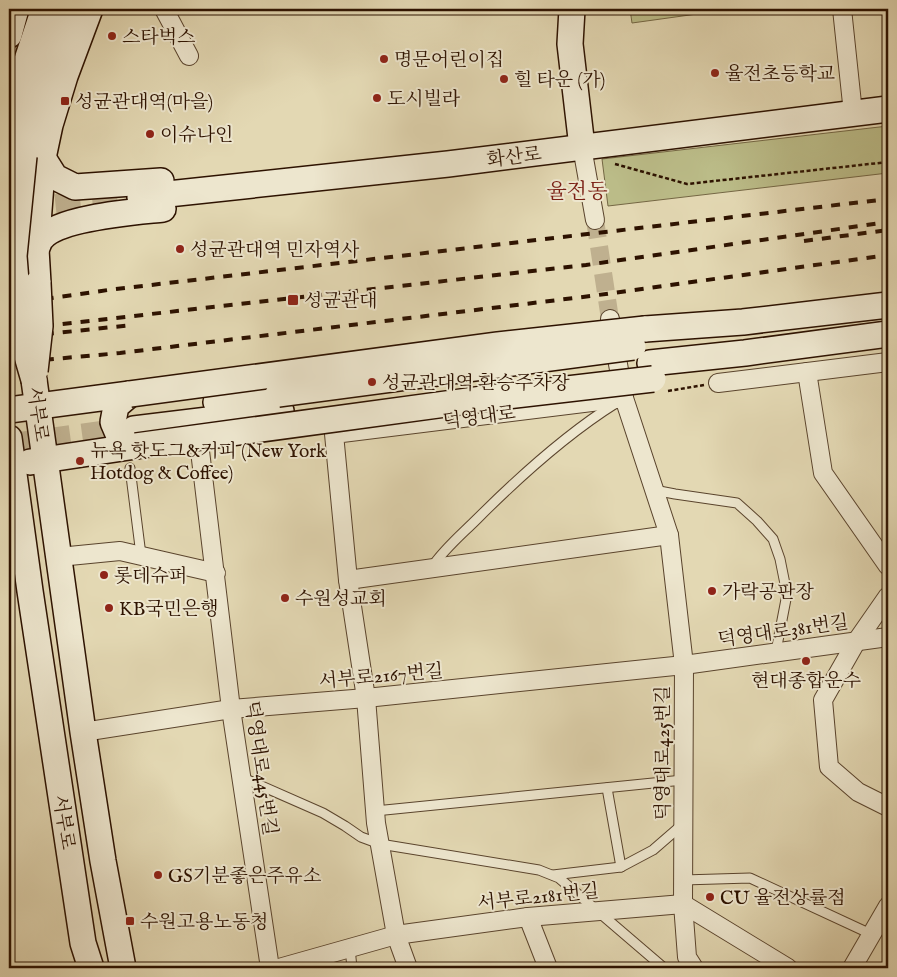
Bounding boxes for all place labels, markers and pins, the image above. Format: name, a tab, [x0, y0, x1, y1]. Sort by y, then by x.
place label: 스타벅스	[122, 26, 195, 50]
marker: 스타벅스	[106, 30, 118, 42]
place label: 명문어린이집	[394, 49, 504, 73]
marker: 명문어린이집	[378, 53, 390, 65]
place label: 율전초등학교	[725, 63, 835, 87]
marker: 율전초등학교	[709, 67, 721, 79]
place label: 힐 타운 (가)	[514, 69, 605, 93]
marker: 힐 타운 (가)	[498, 73, 510, 85]
place label: 도시빌라	[387, 88, 460, 112]
place label: 성균관대역(마을)	[75, 91, 213, 115]
marker: 도시빌라	[371, 92, 383, 104]
marker: 성균관대역(마을)	[59, 95, 71, 107]
place label: 이슈나인	[160, 124, 233, 148]
marker: 이슈나인	[144, 128, 156, 140]
place label: 성균관대역 민자역사	[190, 239, 360, 263]
marker: 성균관대역 민자역사	[174, 243, 186, 255]
place label: 성균관대	[304, 290, 377, 314]
marker: 성균관대	[286, 293, 300, 307]
place label: 성균관대역 환승주차장	[382, 372, 570, 396]
marker: 성균관대역 환승주차장	[366, 376, 378, 388]
place label: 뉴욕 핫도그&커피 (New York Hotdog & Coffee)	[90, 440, 327, 486]
marker: 뉴욕 핫도그&커피 (New York Hotdog & Coffee)	[74, 455, 86, 467]
place label: 롯데슈퍼	[114, 565, 187, 589]
marker: 롯데슈퍼	[98, 569, 110, 581]
place label: 가락공판장	[722, 581, 814, 605]
marker: 가락공판장	[706, 585, 718, 597]
place label: 수원성교회	[295, 588, 387, 612]
marker: 수원성교회	[279, 592, 291, 604]
place label: KB국민은행	[119, 598, 219, 622]
marker: KB국민은행	[103, 602, 115, 614]
marker: 현대종합운수	[800, 655, 812, 667]
place label: 현대종합운수	[751, 670, 861, 694]
place label: GS기분좋은주유소	[168, 865, 321, 889]
marker: GS기분좋은주유소	[152, 869, 164, 881]
place label: CU 율전상률점	[720, 887, 846, 911]
marker: CU 율전상률점	[704, 891, 716, 903]
place label: 수원고용노동청	[140, 911, 268, 935]
marker: 수원고용노동청	[124, 915, 136, 927]

